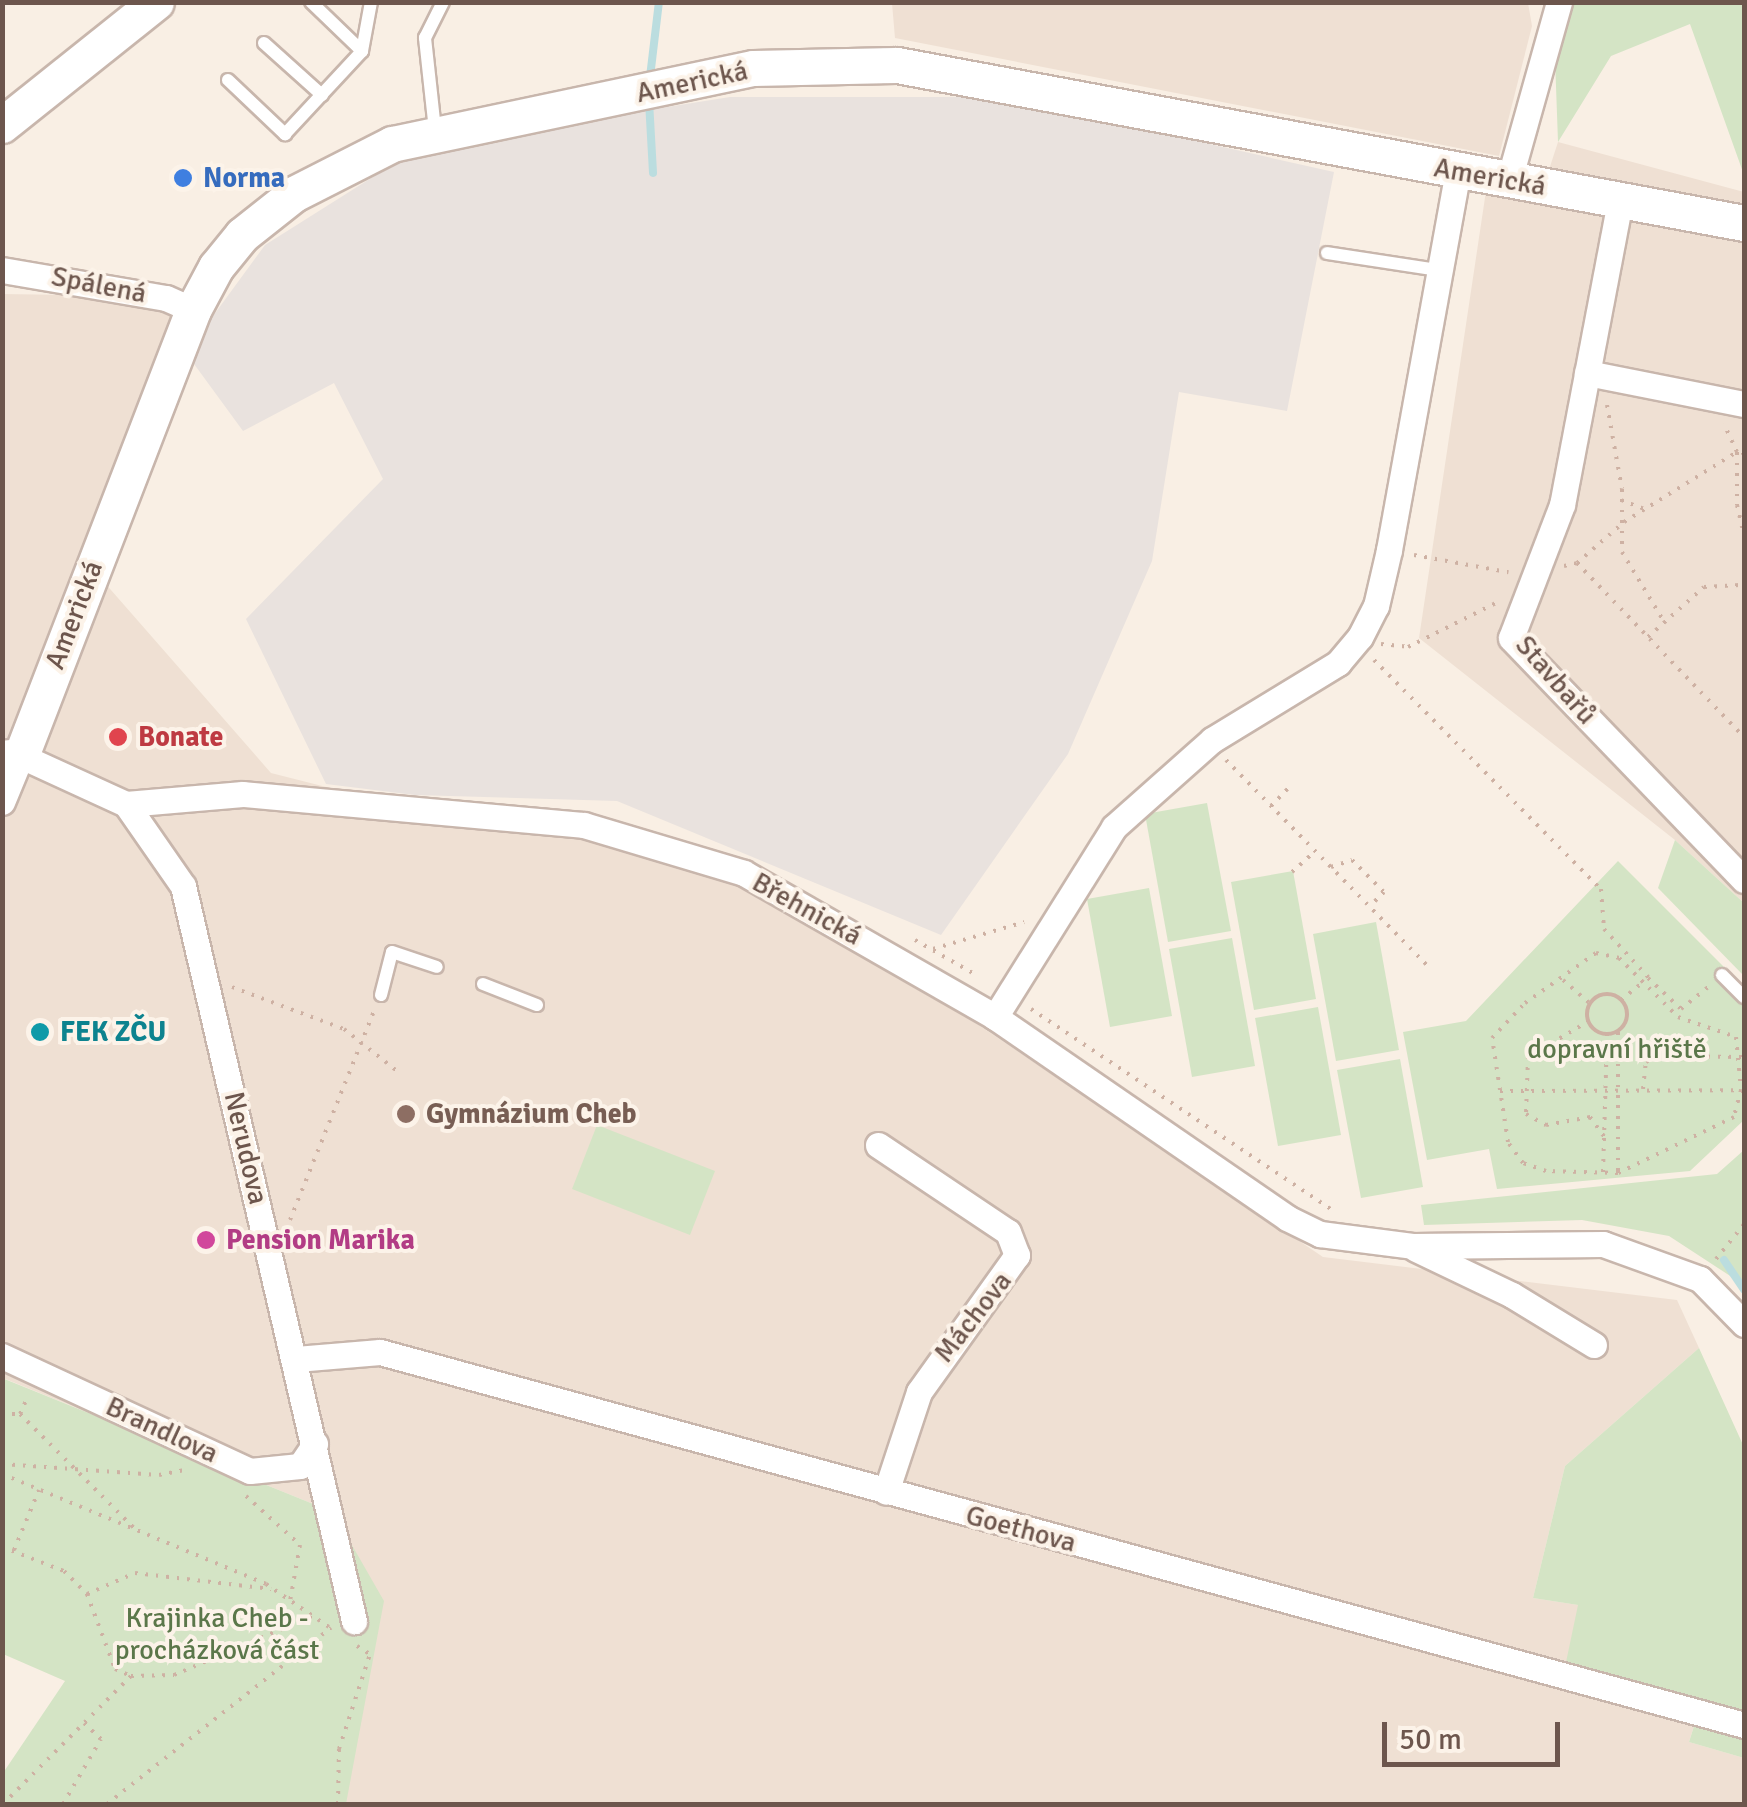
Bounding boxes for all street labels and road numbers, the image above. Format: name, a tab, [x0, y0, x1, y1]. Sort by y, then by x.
street label: Americká	[633, 54, 751, 110]
street label: Americká	[1431, 151, 1549, 203]
street label: Spálená	[49, 259, 149, 311]
street label: Americká	[38, 556, 110, 674]
street label: Stavbařů	[1508, 629, 1604, 731]
street label: Břehnická	[746, 865, 868, 953]
street label: Nerudova	[217, 1088, 275, 1208]
street label: Máchova	[927, 1265, 1019, 1369]
street label: Brandlova	[100, 1389, 224, 1471]
street label: Goethova	[962, 1498, 1080, 1560]

